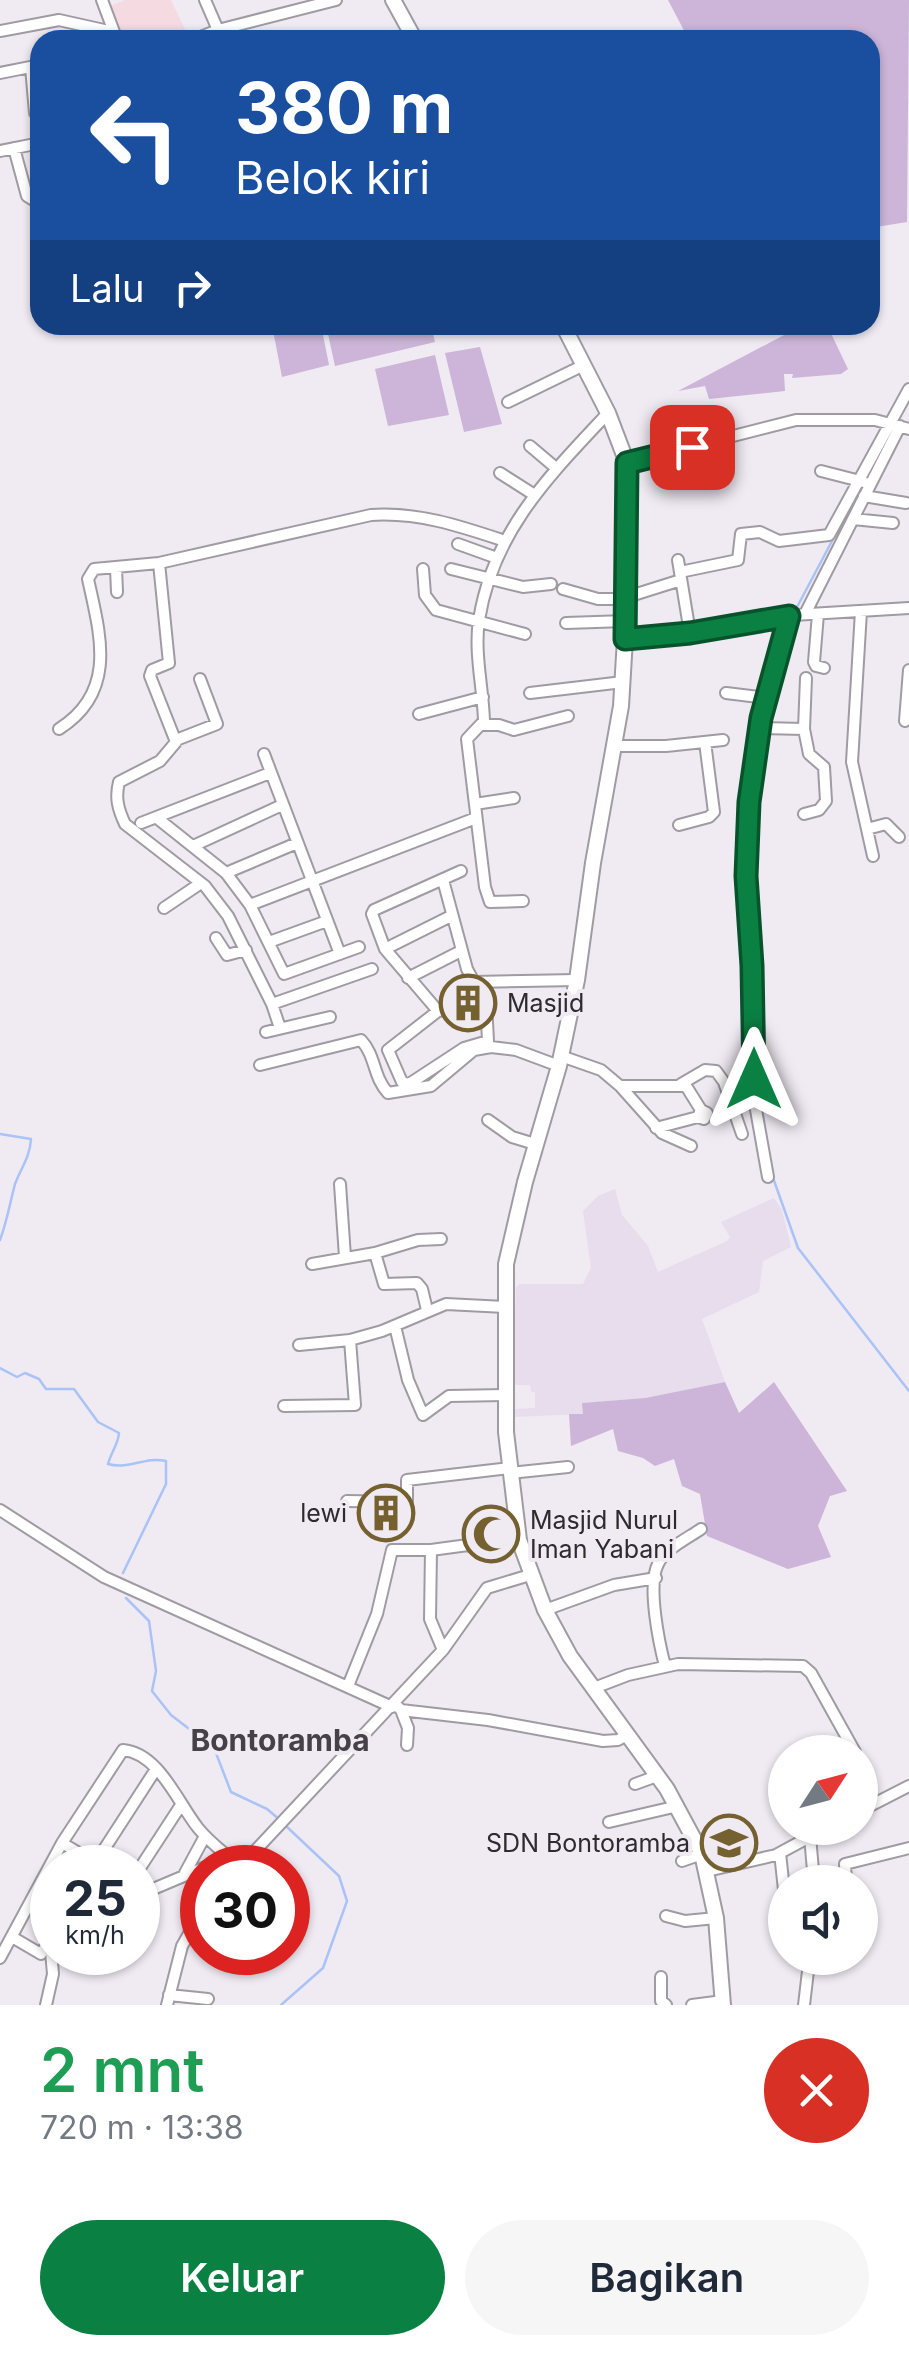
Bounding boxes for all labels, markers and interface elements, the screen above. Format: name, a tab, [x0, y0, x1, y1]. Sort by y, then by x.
text: 380 m	[235, 65, 453, 150]
icon: left	[70, 70, 200, 200]
text: Belok kiri	[235, 150, 430, 205]
icon: right	[165, 260, 220, 315]
text: Lalu	[70, 265, 145, 311]
pin	[650, 405, 735, 490]
icon: arrive	[665, 420, 720, 475]
building icon: Masjid	[438, 973, 498, 1033]
place label: Masjid	[507, 988, 584, 1018]
position arrow	[702, 1027, 806, 1131]
building icon: lewi	[356, 1483, 416, 1543]
place label: lewi	[300, 1498, 347, 1528]
mosque icon: Masjid Nurul Iman Yabani	[461, 1504, 521, 1564]
place label: Masjid Nurul Iman Yabani	[530, 1505, 678, 1564]
district label: Bontoramba	[190, 1722, 370, 1758]
north arrow	[768, 1735, 878, 1845]
map controls	[768, 1735, 878, 1975]
school or university icon: SDN Bontoramba	[699, 1813, 759, 1873]
place label: SDN Bontoramba	[486, 1828, 690, 1858]
speed limit sign: 30	[180, 1845, 310, 1975]
button: sound	[768, 1865, 878, 1975]
text: 25	[63, 1868, 127, 1928]
text: km/h	[65, 1920, 125, 1950]
text: 2 mnt	[40, 2034, 204, 2106]
button: close	[764, 2038, 869, 2143]
text: 720 m · 13:38	[40, 2108, 244, 2147]
button: Keluar	[40, 2220, 445, 2335]
button: Bagikan	[465, 2220, 869, 2335]

